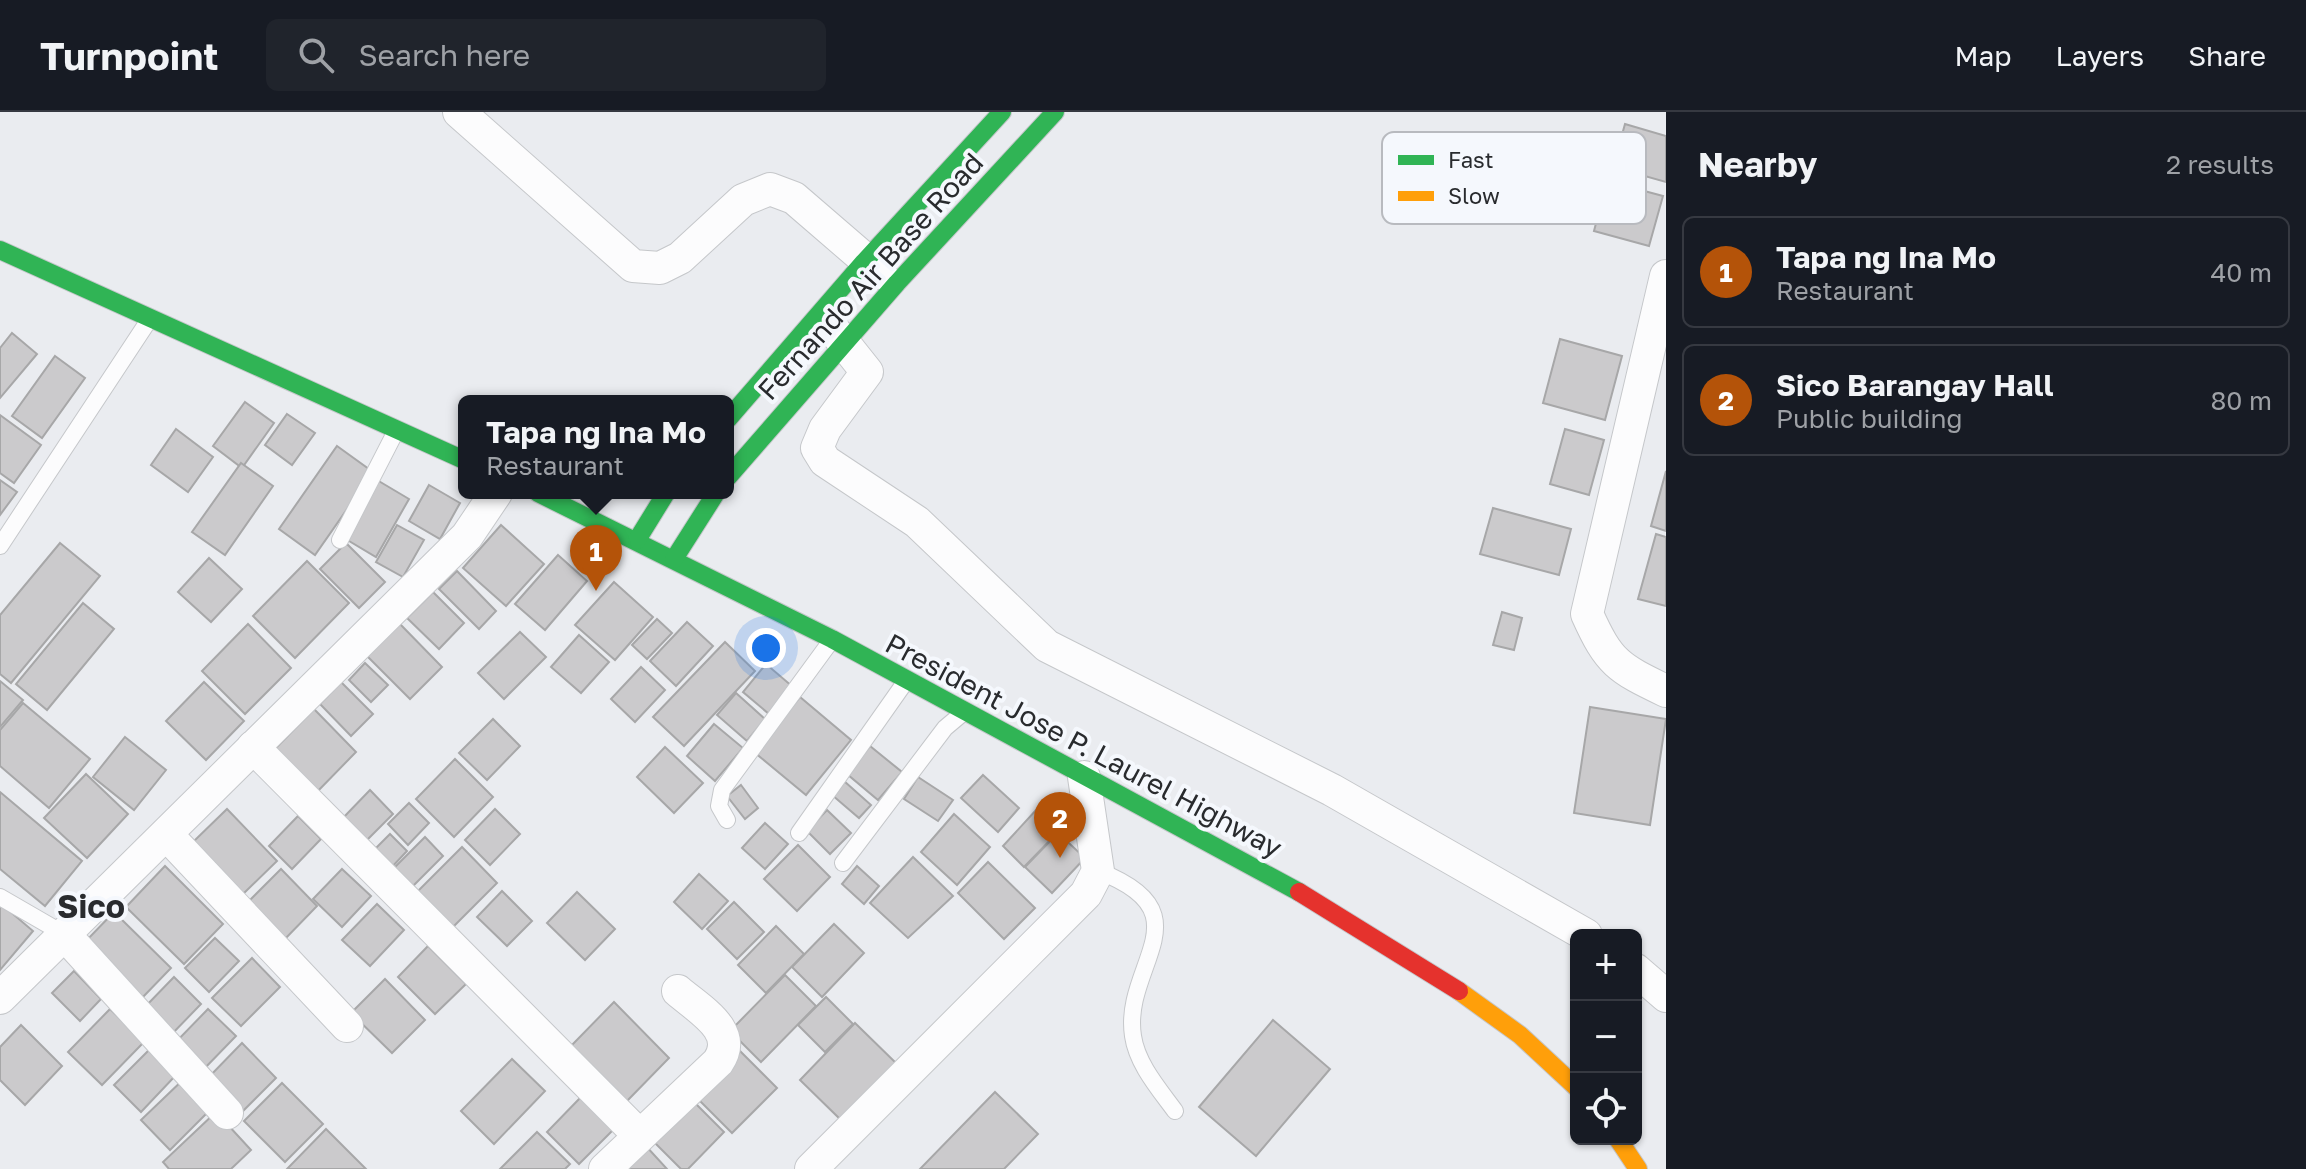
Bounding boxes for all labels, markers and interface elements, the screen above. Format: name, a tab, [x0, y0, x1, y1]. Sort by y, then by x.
search box	[266, 19, 826, 91]
text: Turnpoint	[40, 33, 218, 78]
icon: search	[294, 33, 338, 77]
text: Search here	[358, 37, 530, 73]
text: Map	[1954, 39, 2012, 72]
text: Layers	[2056, 39, 2144, 72]
text: Share	[2188, 39, 2266, 72]
legend	[1382, 132, 1646, 224]
text: Nearby	[1698, 144, 1818, 184]
street label: Fernando Air Base Road	[751, 146, 989, 406]
text: Fast	[1448, 146, 1494, 173]
text: 2 results	[2166, 149, 2274, 180]
text: Slow	[1448, 182, 1500, 209]
text: Tapa ng Ina Mo	[1776, 239, 1996, 275]
text: 1	[1719, 257, 1733, 288]
text: 40 m	[2211, 257, 2272, 288]
text: Restaurant	[1776, 275, 1914, 306]
text: Sico Barangay Hall	[1776, 367, 2054, 403]
text: 2	[1718, 385, 1734, 416]
text: 80 m	[2211, 385, 2272, 416]
popup	[458, 395, 734, 499]
text: Public building	[1776, 403, 1962, 434]
text: Tapa ng Ina Mo	[486, 414, 706, 450]
text: Restaurant	[486, 450, 624, 481]
pin: 1	[570, 525, 622, 591]
street label: President Jose P. Laurel Highway	[880, 626, 1288, 864]
your location	[746, 628, 786, 668]
pin: 2	[1034, 792, 1086, 858]
district label: Sico	[57, 887, 125, 925]
map controls	[1570, 929, 1642, 1145]
button: +	[1570, 929, 1642, 1001]
button: −	[1570, 1001, 1642, 1073]
button: locate	[1570, 1073, 1642, 1145]

